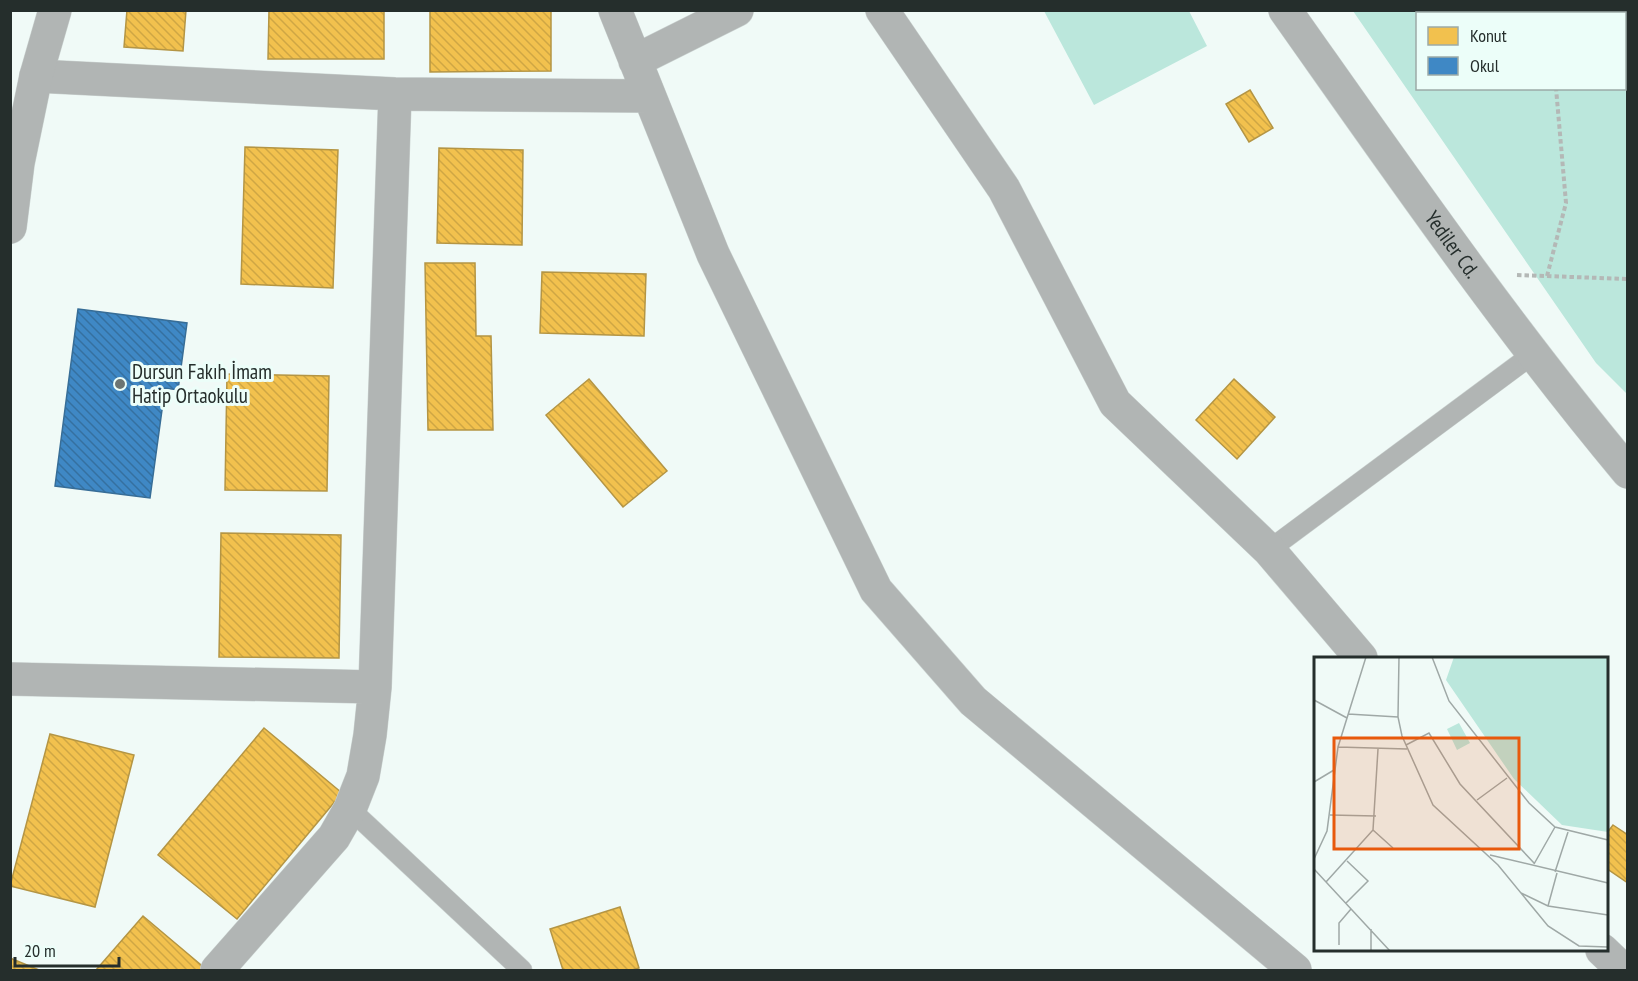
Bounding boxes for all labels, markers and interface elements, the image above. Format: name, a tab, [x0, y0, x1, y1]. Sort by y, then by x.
legend	[1416, 12, 1626, 90]
text: Konut	[1470, 24, 1507, 47]
text: Okul	[1470, 54, 1500, 77]
street label: Yediler Cd.	[1419, 205, 1486, 283]
place label: Dursun Fakıh İmam Hatip Ortaokulu	[132, 358, 272, 409]
marker: Dursun Fakıh İmam Hatip Ortaokulu	[113, 377, 127, 391]
inset map	[1314, 657, 1608, 951]
scale bar	[15, 930, 118, 968]
text: 20 m	[24, 939, 56, 962]

